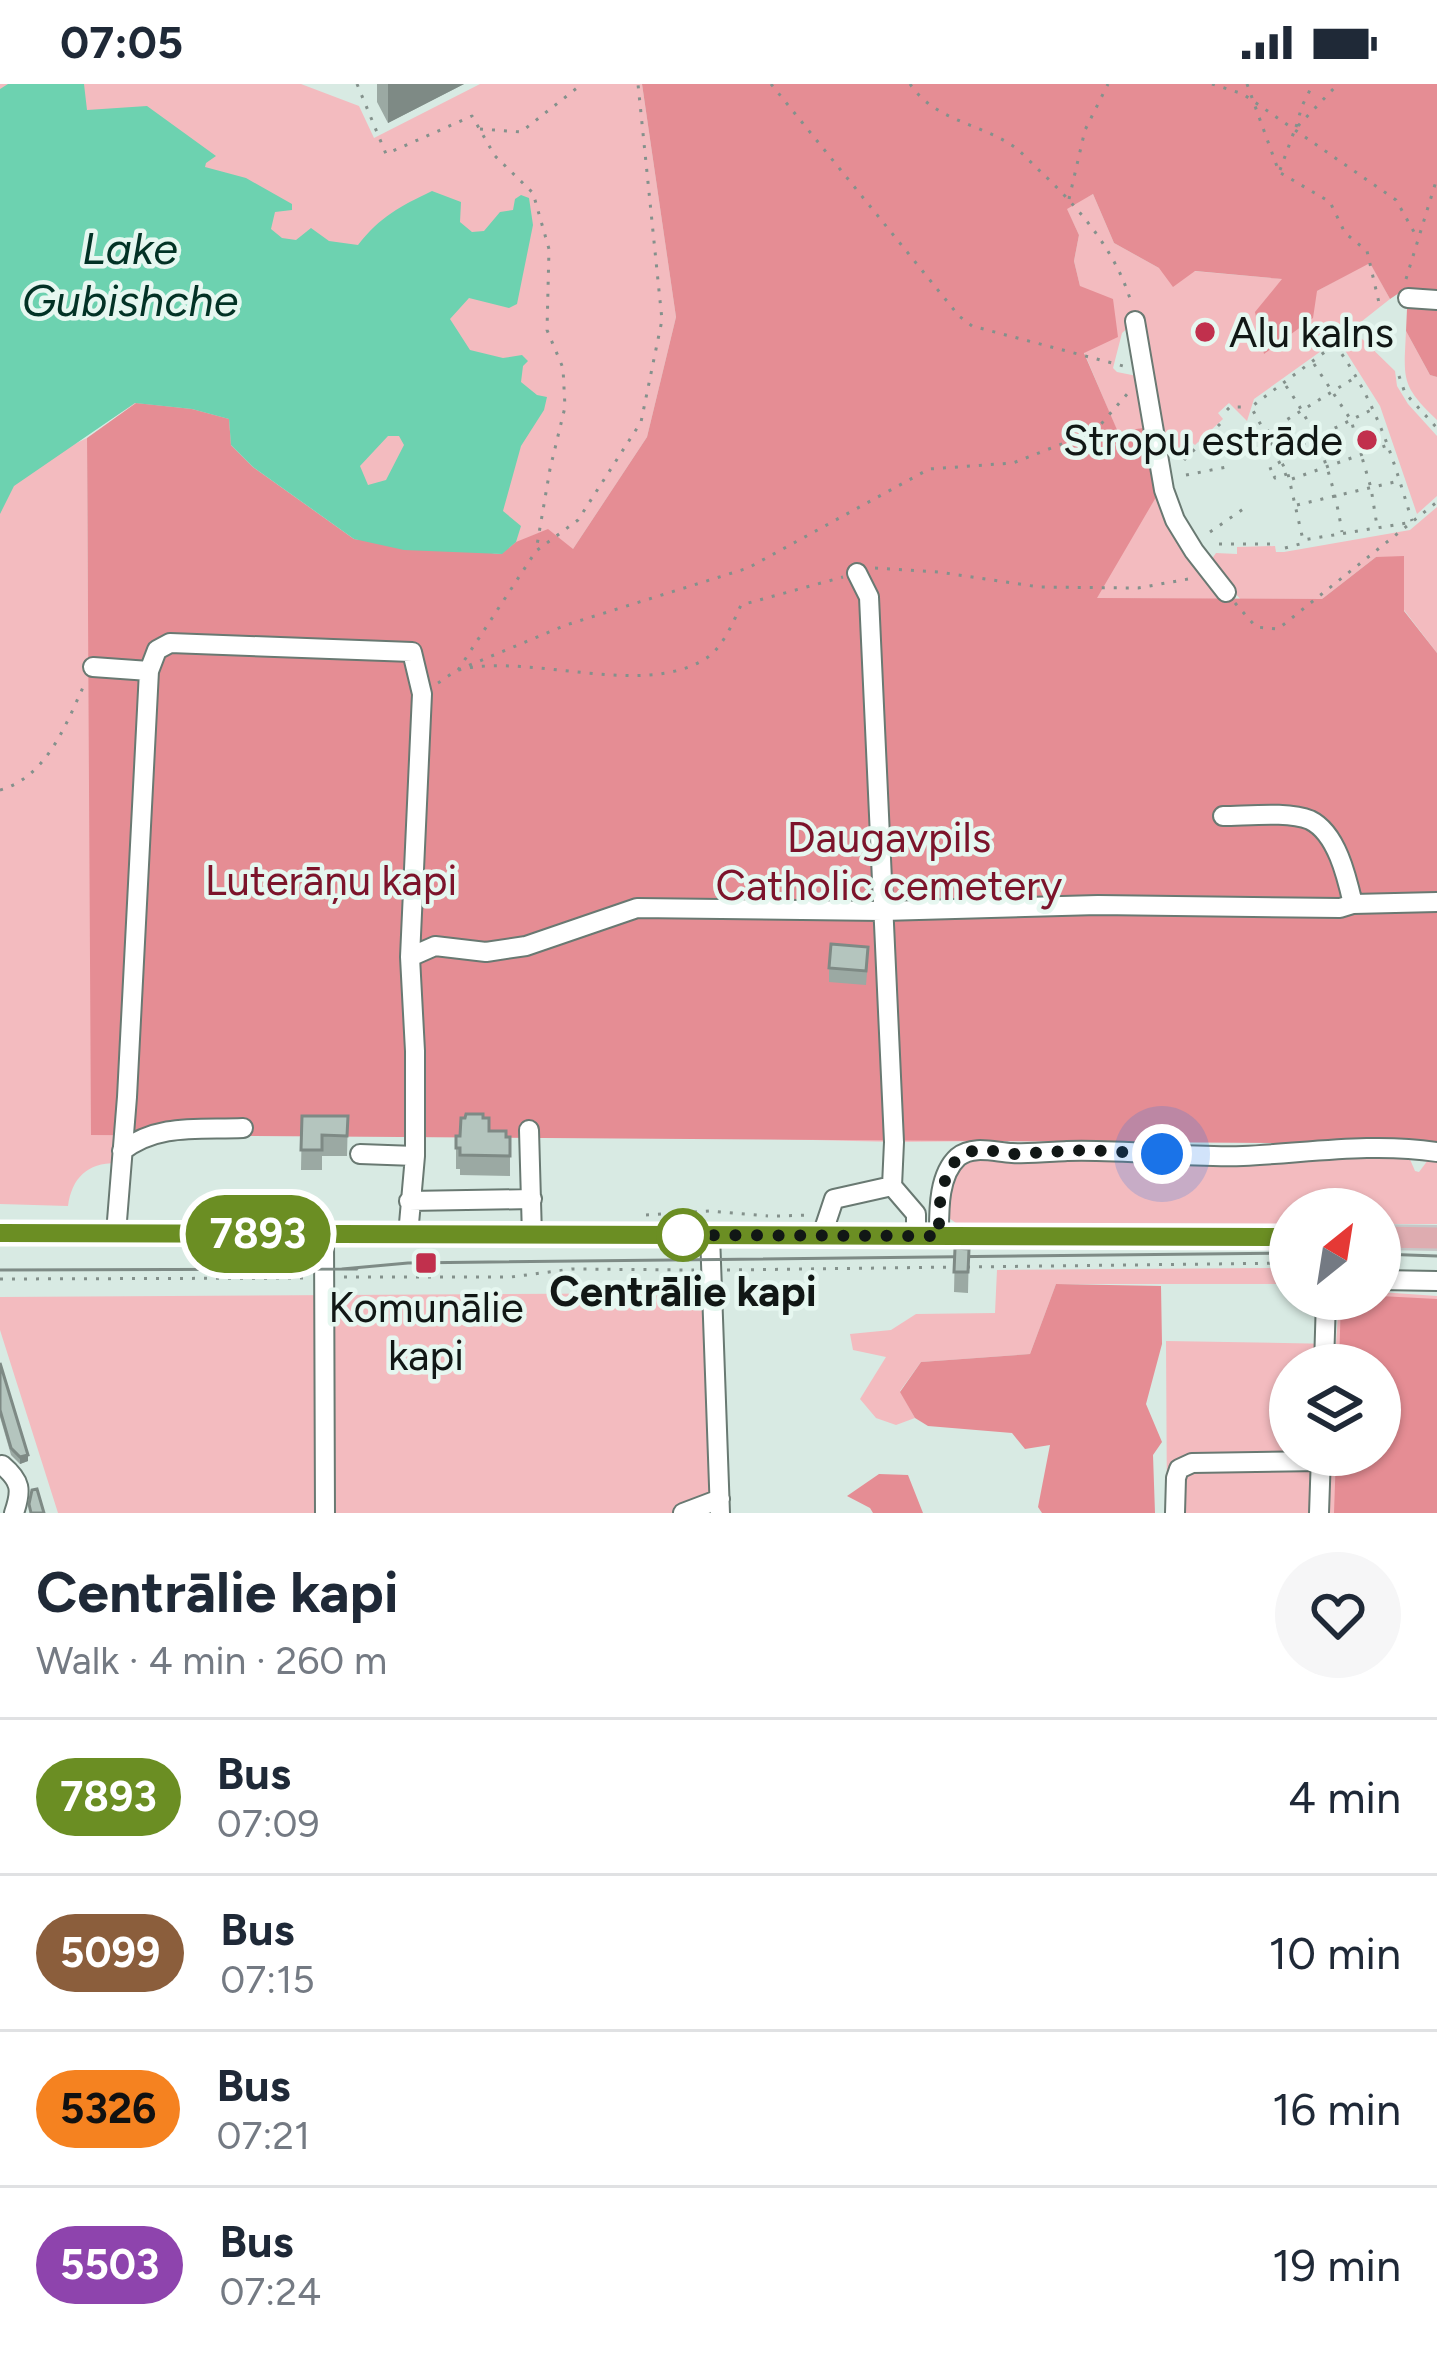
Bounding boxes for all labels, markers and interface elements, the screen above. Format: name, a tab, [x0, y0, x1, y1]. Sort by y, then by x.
text: 07:05	[60, 15, 183, 69]
water label: Lake Gubishche	[22, 221, 238, 327]
place label: Alu kalns	[1229, 307, 1394, 358]
marker: Alu kalns	[1192, 319, 1218, 345]
place label: Stropu estrāde	[1063, 415, 1343, 466]
marker: Stropu estrāde	[1354, 427, 1380, 453]
park label: Daugavpils Catholic cemetery	[716, 812, 1062, 911]
park label: Luterāņu kapi	[205, 855, 457, 906]
your location	[1132, 1124, 1192, 1184]
north arrow	[1269, 1188, 1401, 1320]
map controls	[1269, 1188, 1401, 1476]
line badge: 7893	[174, 1195, 342, 1273]
text: 7893	[210, 1208, 306, 1259]
marker: Centrālie kapi	[658, 1210, 708, 1260]
marker: Komunālie kapi	[413, 1250, 439, 1276]
place label: Centrālie kapi	[549, 1266, 817, 1317]
place label: Komunālie kapi	[328, 1282, 524, 1381]
button: layers	[1269, 1344, 1401, 1476]
button: heart	[1275, 1552, 1401, 1678]
text: Centrālie kapi	[36, 1558, 399, 1626]
text: Walk · 4 min · 260 m	[36, 1637, 387, 1684]
text: Bus	[217, 1746, 291, 1800]
text: 4 min	[1288, 1770, 1401, 1824]
text: 7893	[60, 1771, 157, 1822]
text: 07:09	[217, 1800, 320, 1847]
text: Bus	[220, 1902, 294, 1956]
text: 10 min	[1269, 1926, 1401, 1980]
text: 5099	[60, 1927, 160, 1978]
text: 07:15	[220, 1956, 315, 2003]
text: Bus	[216, 2058, 291, 2112]
text: 16 min	[1272, 2082, 1401, 2136]
text: 5326	[60, 2083, 156, 2134]
text: 07:21	[216, 2112, 310, 2159]
text: Bus	[219, 2214, 293, 2268]
text: 19 min	[1272, 2238, 1401, 2292]
text: 5503	[60, 2239, 159, 2290]
text: 07:24	[219, 2268, 321, 2315]

